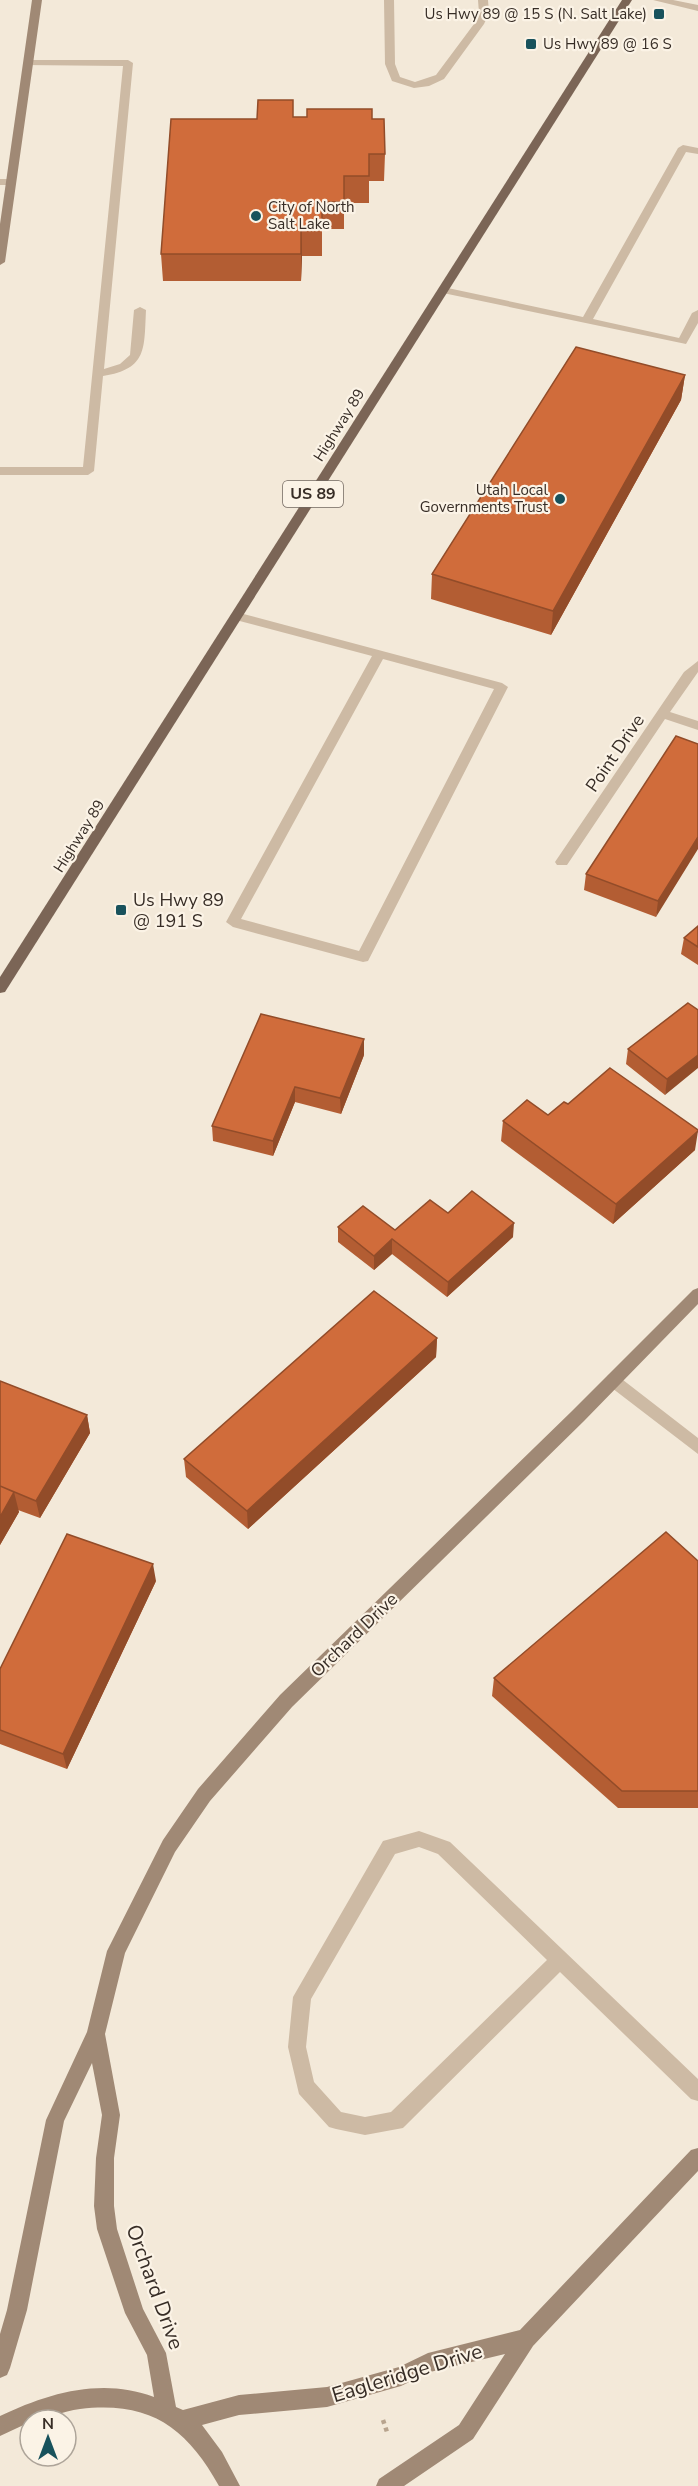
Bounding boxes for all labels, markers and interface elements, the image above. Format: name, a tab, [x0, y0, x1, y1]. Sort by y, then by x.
place label: Us Hwy 89 @ 15 S (N. Salt Lake)	[425, 4, 647, 24]
marker: Us Hwy 89 @ 15 S (N. Salt Lake)	[652, 7, 666, 21]
place label: Us Hwy 89 @ 16 S	[543, 34, 672, 54]
marker: Us Hwy 89 @ 16 S	[524, 37, 538, 51]
place label: City of North Salt Lake	[268, 197, 355, 234]
marker: City of North Salt Lake	[249, 209, 263, 223]
street label: Highway 89	[309, 385, 369, 465]
place label: Utah Local Governments Trust	[420, 480, 549, 517]
road number: US 89	[283, 481, 343, 507]
marker: Utah Local Governments Trust	[553, 492, 567, 506]
street label: Point Drive	[580, 709, 650, 797]
street label: Highway 89	[49, 796, 109, 876]
place label: Us Hwy 89 @ 191 S	[133, 888, 224, 933]
marker: Us Hwy 89 @ 191 S	[114, 903, 128, 917]
street label: Orchard Drive	[305, 1587, 403, 1683]
street label: Orchard Drive	[119, 2221, 191, 2353]
street label: Eagleridge Drive	[328, 2337, 486, 2409]
north arrow	[18, 2408, 78, 2468]
text: N	[42, 2413, 54, 2435]

